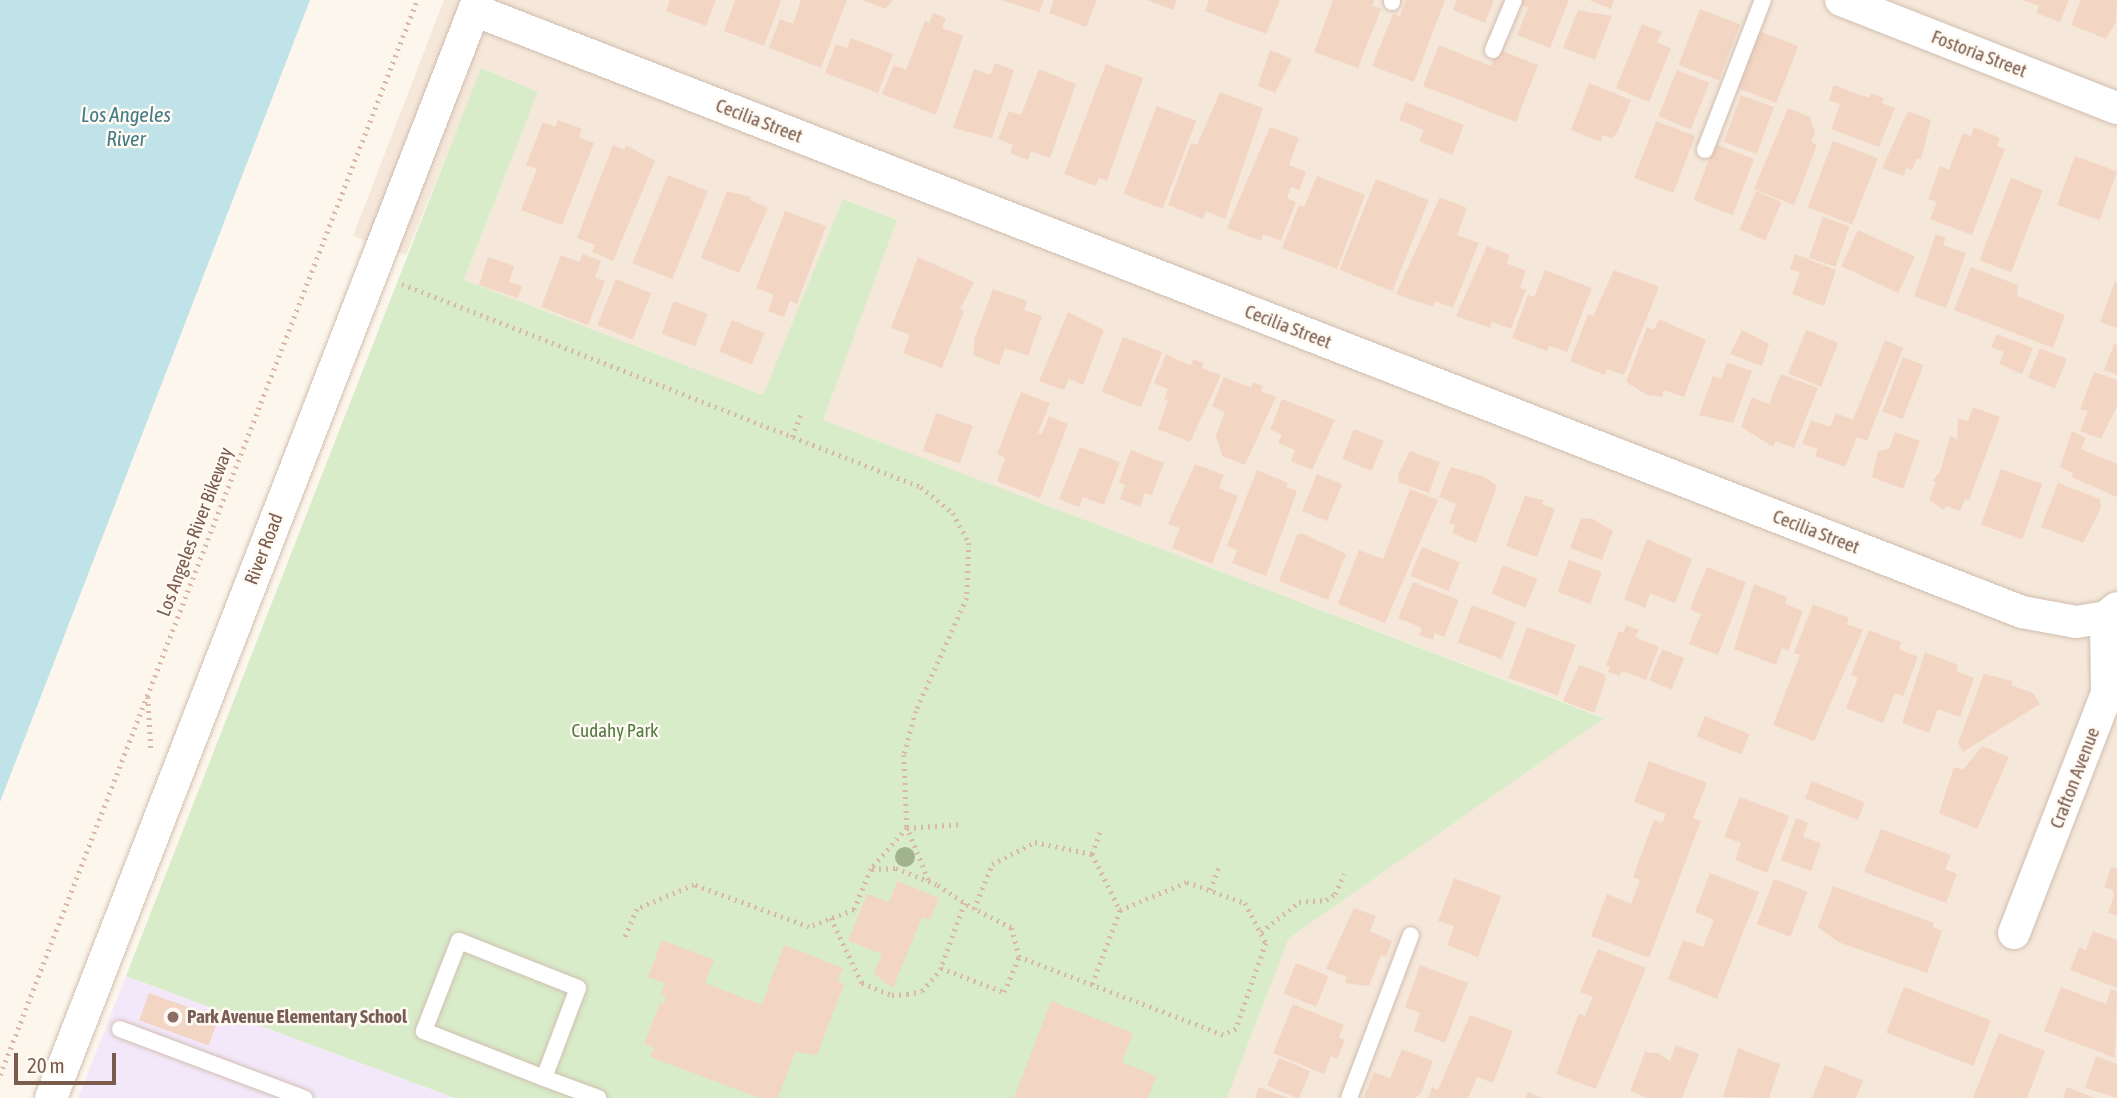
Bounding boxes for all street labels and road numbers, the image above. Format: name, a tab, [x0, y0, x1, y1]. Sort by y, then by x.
street label: Fostoria Street	[1928, 25, 2030, 83]
street label: Cecilia Street	[712, 94, 806, 148]
street label: Cecilia Street	[1241, 300, 1335, 354]
street label: Los Angeles River Bikeway	[152, 444, 238, 620]
street label: Cecilia Street	[1769, 505, 1863, 559]
street label: River Road	[240, 510, 288, 588]
street label: Crafton Avenue	[2045, 724, 2105, 832]

